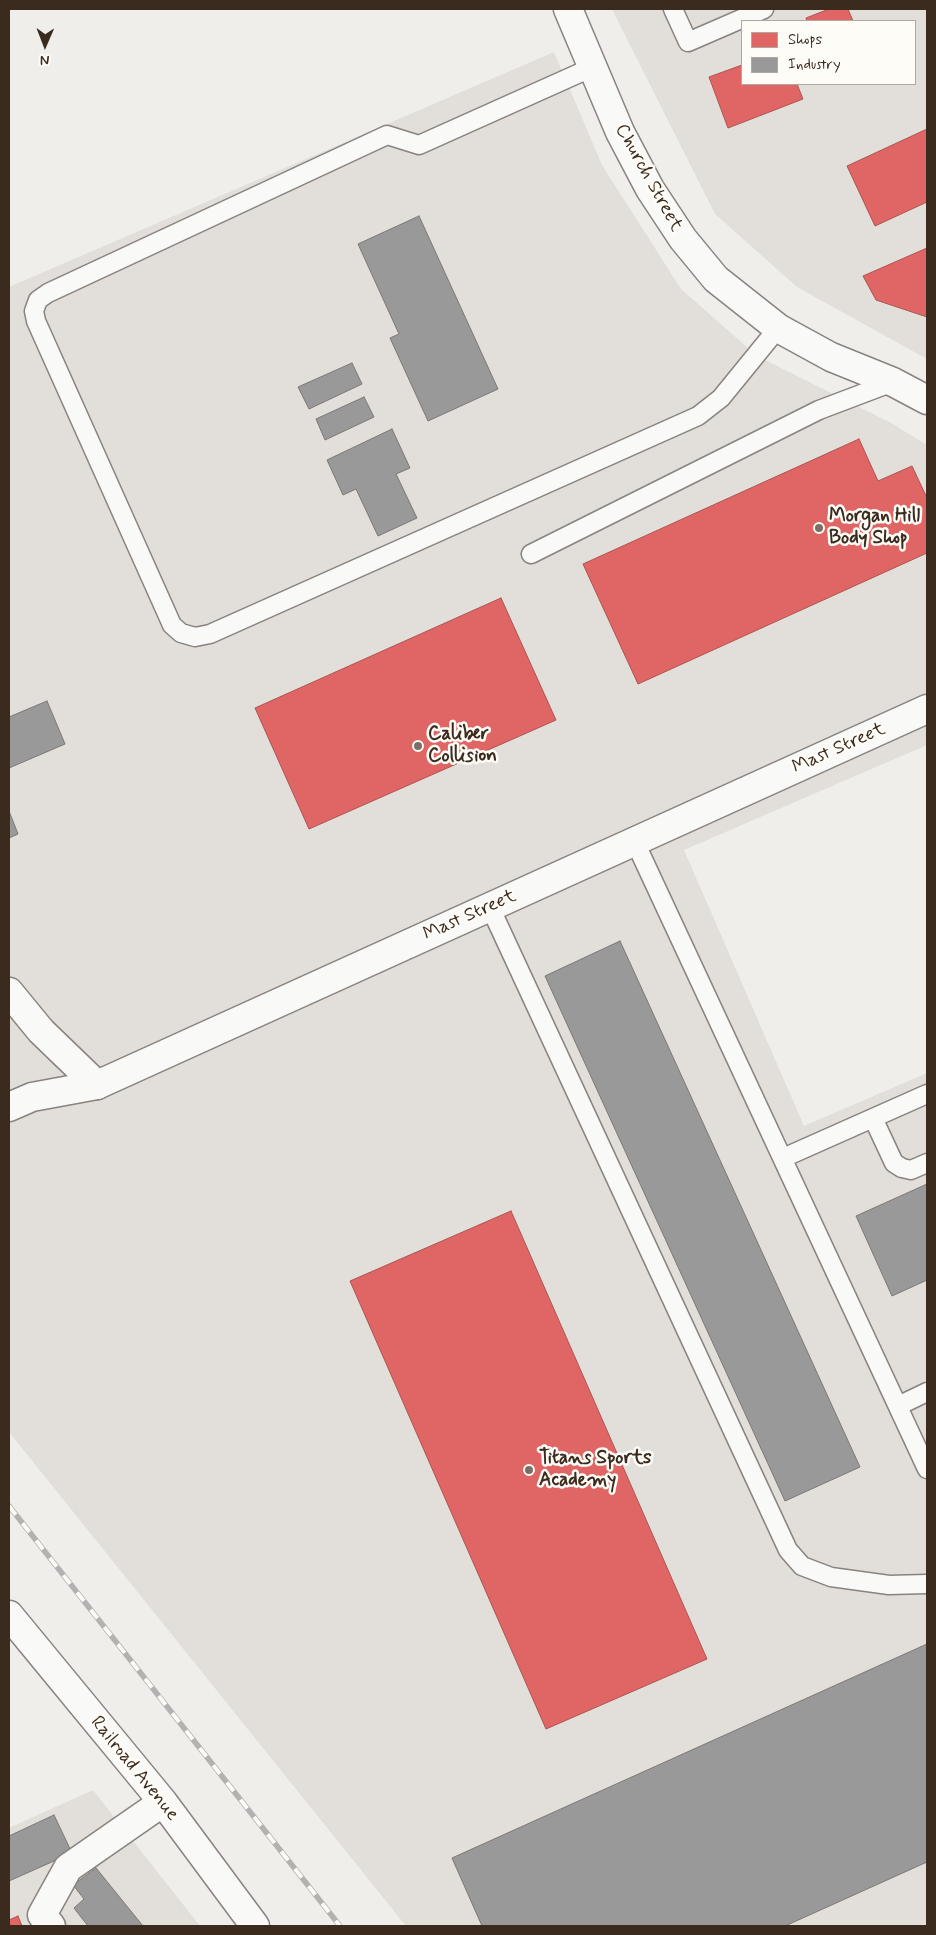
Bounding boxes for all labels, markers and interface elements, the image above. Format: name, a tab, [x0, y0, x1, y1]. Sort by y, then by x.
north arrow	[20, 20, 70, 70]
legend	[741, 20, 916, 85]
text: Shops	[788, 30, 822, 50]
text: N	[40, 51, 50, 69]
text: Industry	[788, 55, 841, 75]
street label: Church Street	[609, 120, 687, 236]
place label: Morgan Hill Body Shop	[829, 506, 920, 550]
marker: Morgan Hill Body Shop	[813, 522, 825, 534]
street label: Mast Street	[789, 718, 889, 780]
place label: Caliber Collision	[428, 724, 497, 768]
marker: Caliber Collision	[412, 740, 424, 752]
street label: Mast Street	[420, 885, 520, 947]
place label: Titans Sports Academy	[539, 1448, 651, 1492]
marker: Titans Sports Academy	[523, 1464, 535, 1476]
street label: Railroad Avenue	[85, 1712, 183, 1826]

